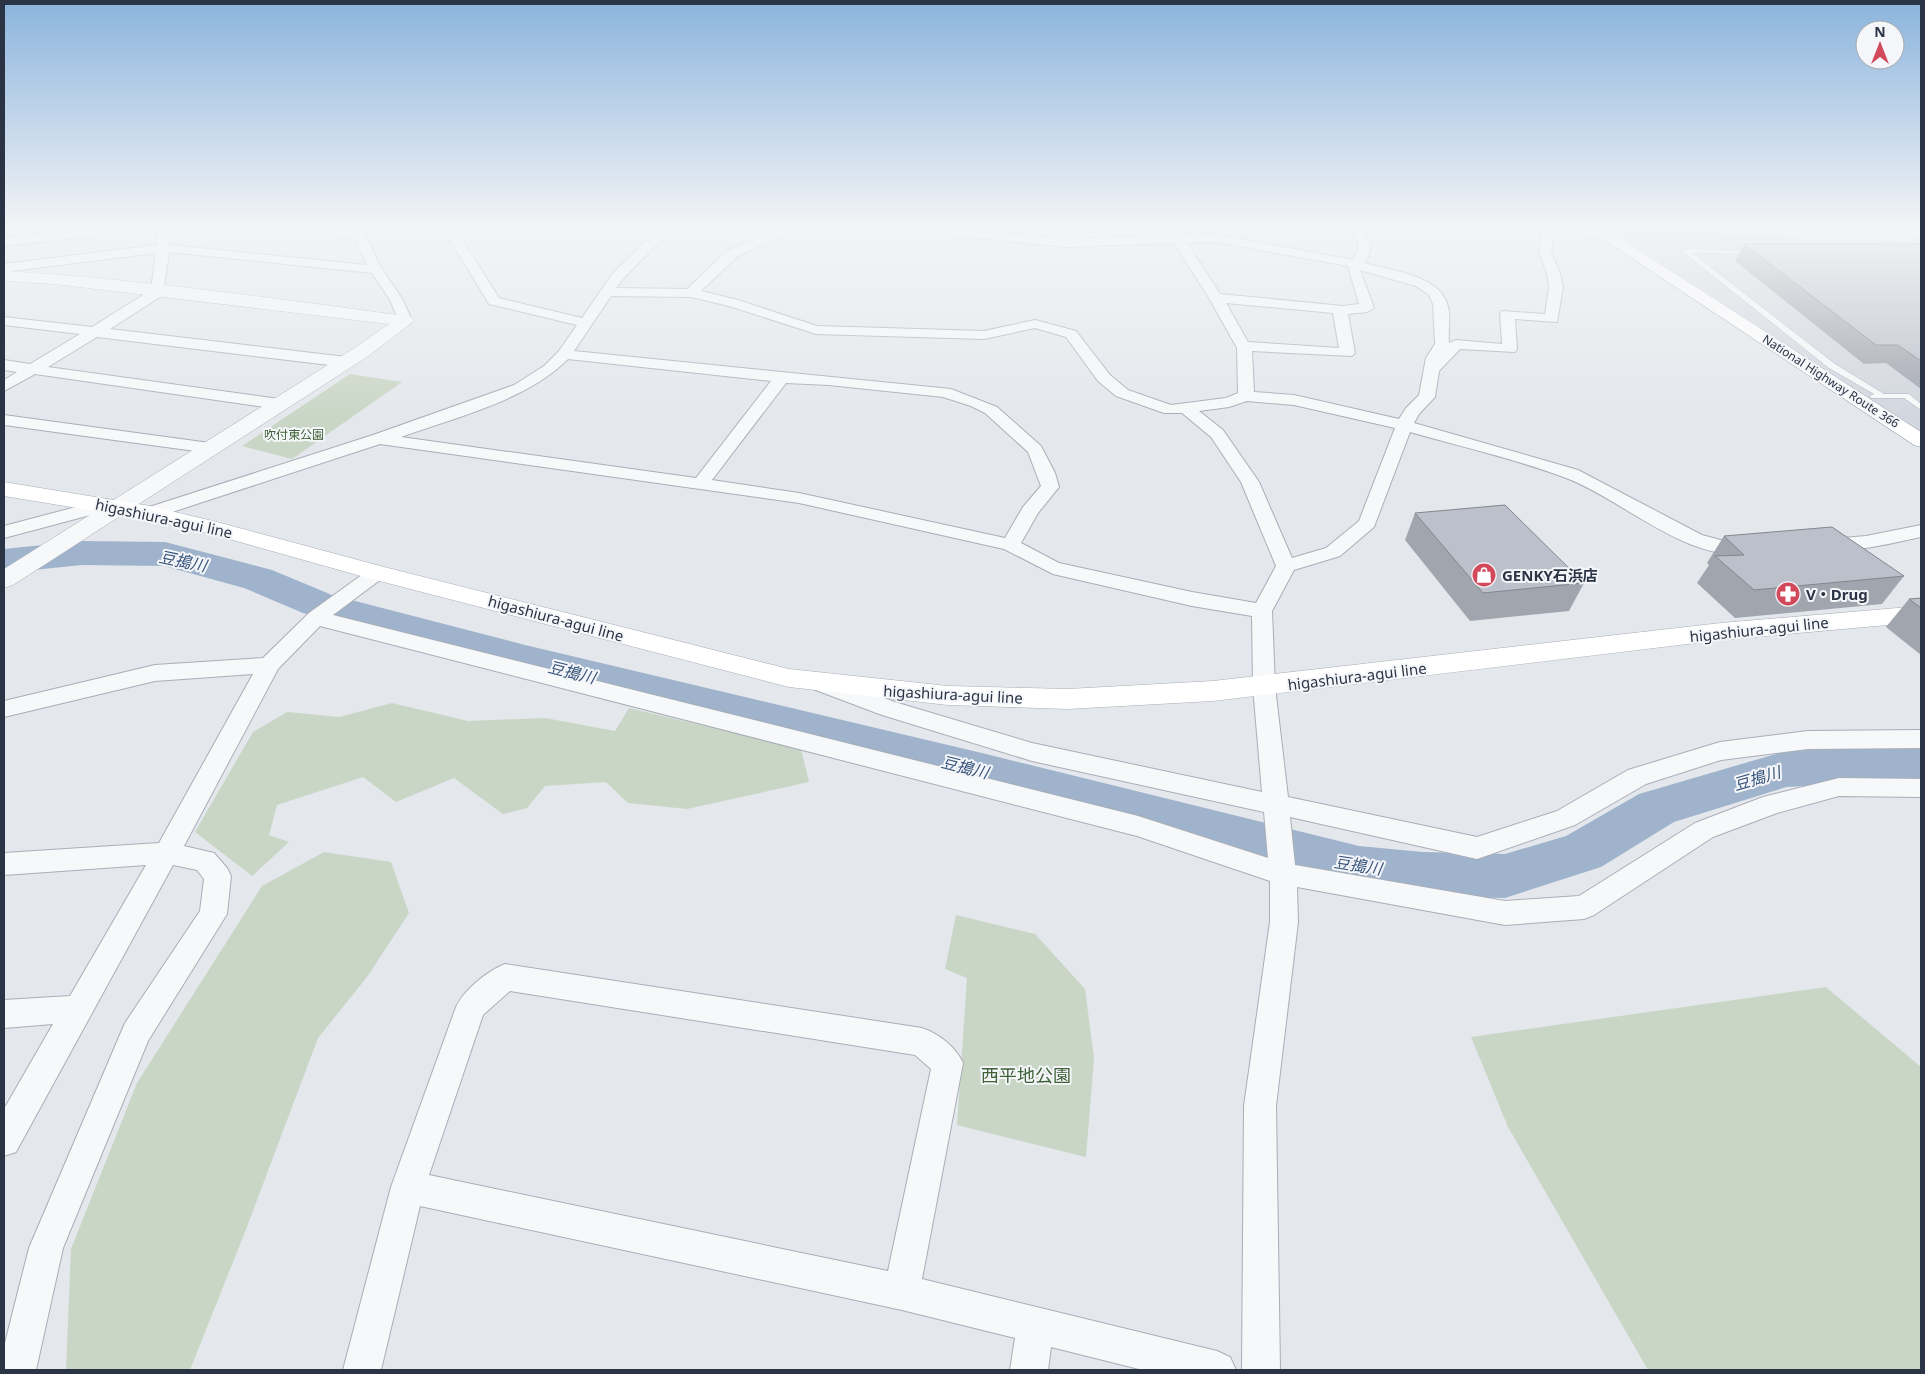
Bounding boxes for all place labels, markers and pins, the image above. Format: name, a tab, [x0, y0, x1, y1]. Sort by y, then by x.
shop icon: GENKY石浜店	[1471, 562, 1497, 588]
place label: GENKY石浜店	[1502, 565, 1598, 585]
pharmacy icon: V・Drug	[1775, 581, 1801, 607]
place label: V・Drug	[1806, 584, 1868, 604]

